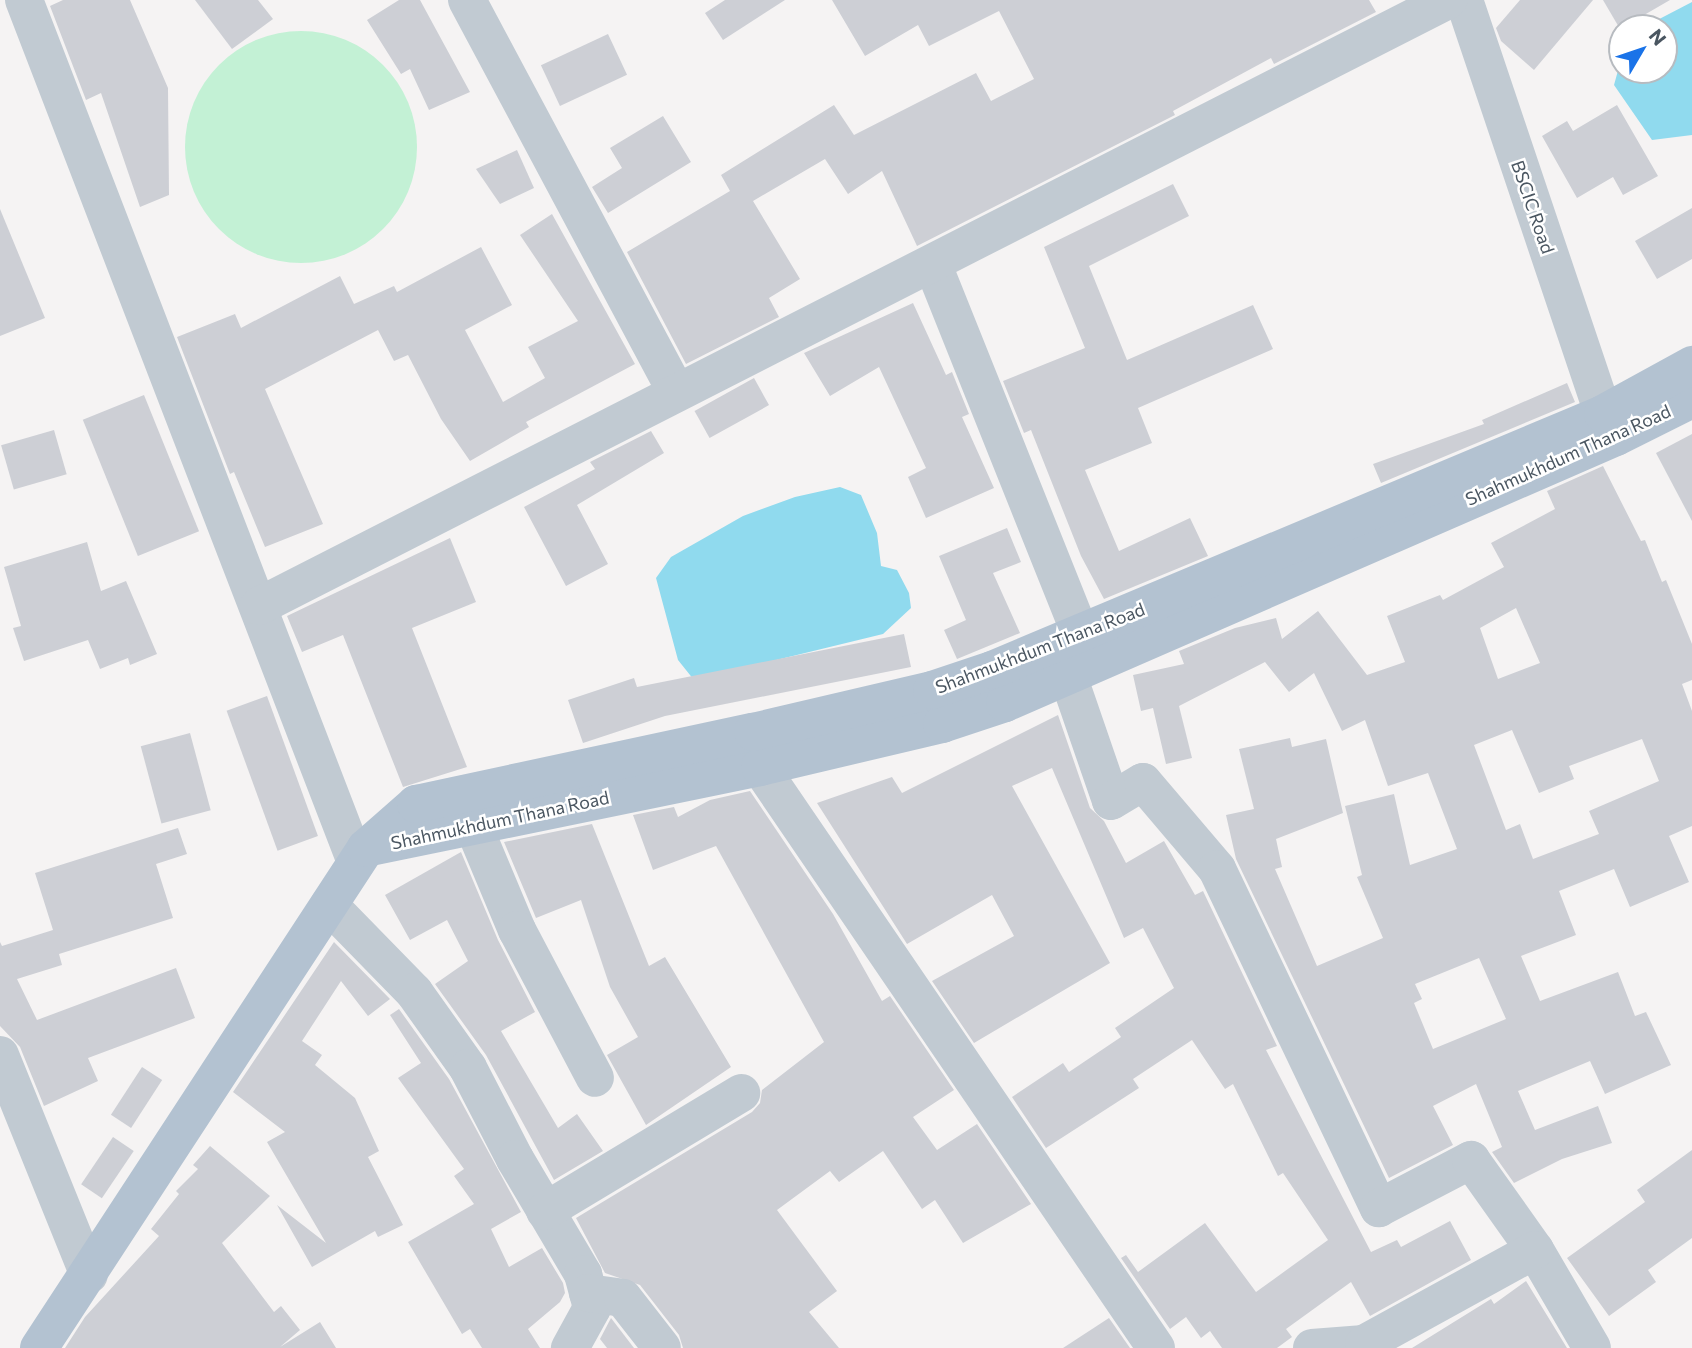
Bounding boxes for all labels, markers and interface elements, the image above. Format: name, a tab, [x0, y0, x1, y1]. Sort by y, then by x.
north arrow	[1608, 14, 1678, 84]
text: N	[1645, 24, 1672, 50]
street label: BSCIC Road	[1507, 157, 1559, 257]
street label: Shahmukhdum Thana Road	[1462, 400, 1674, 510]
street label: Shahmukhdum Thana Road	[932, 598, 1148, 698]
street label: Shahmukhdum Thana Road	[389, 786, 611, 854]

